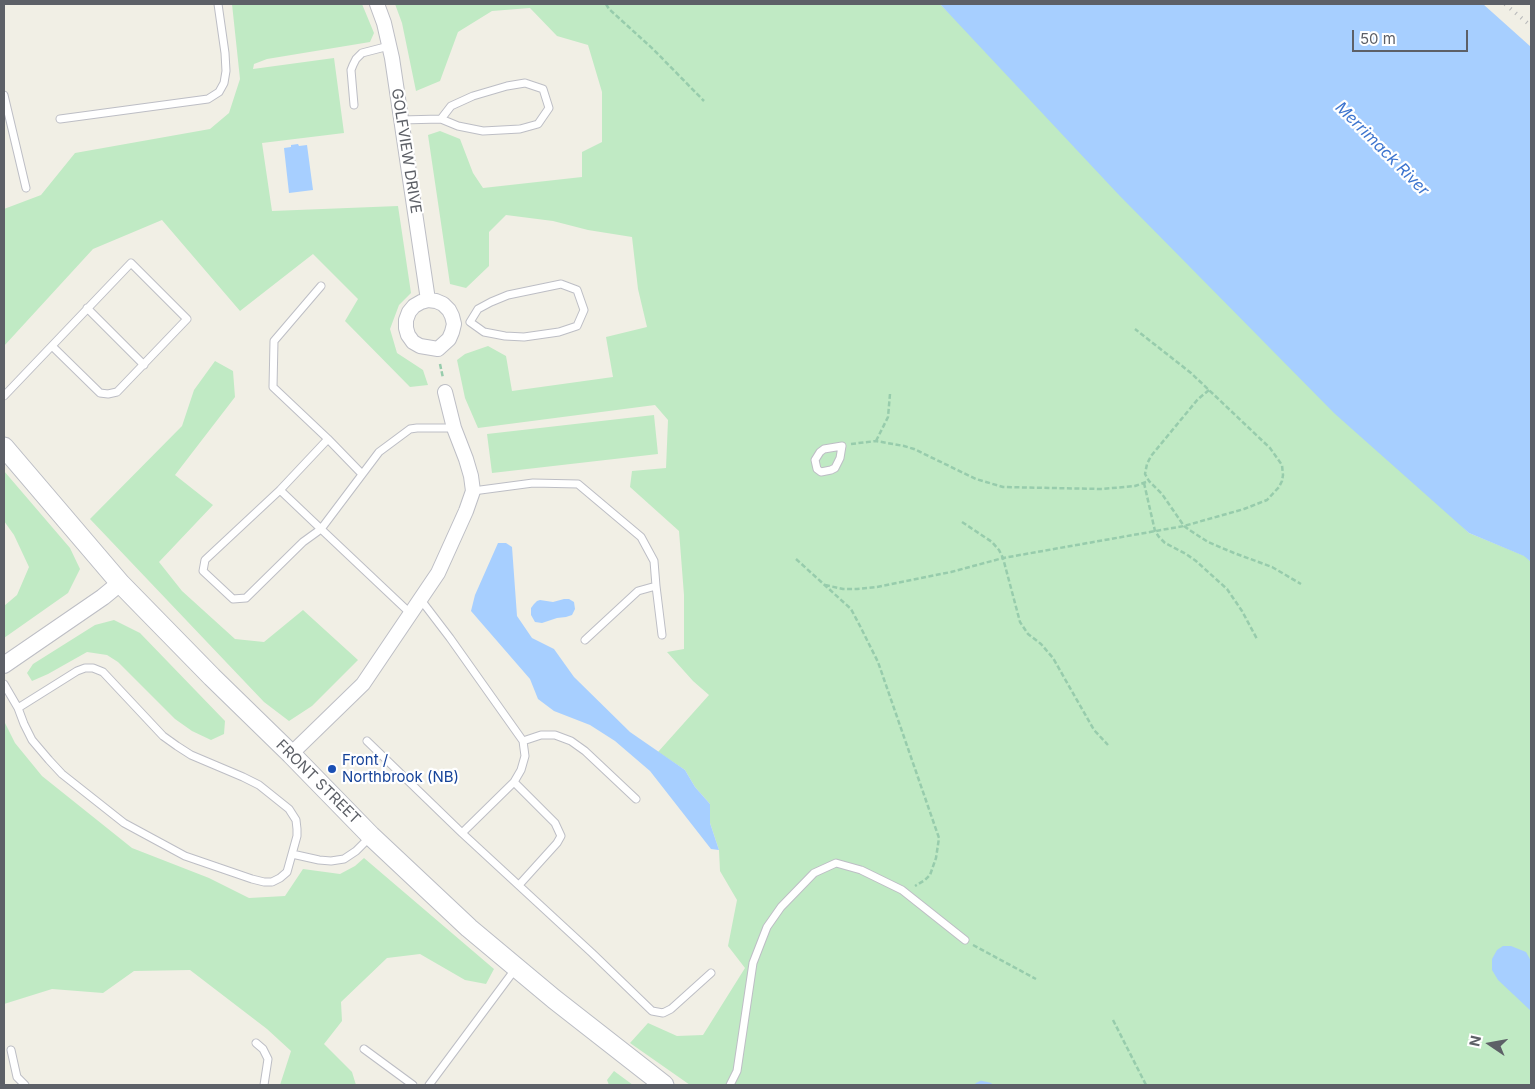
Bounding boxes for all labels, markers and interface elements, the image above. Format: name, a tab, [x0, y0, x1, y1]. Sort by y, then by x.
scale bar	[1355, 20, 1471, 52]
text: 50 m	[1360, 29, 1396, 48]
street label: GOLFVIEW DRIVE	[387, 87, 425, 215]
water label: Merrimack River	[1331, 98, 1433, 200]
street label: FRONT STREET	[272, 736, 364, 828]
place label: Front / Northbrook (NB)	[342, 751, 459, 786]
marker: Front / Northbrook (NB)	[326, 763, 338, 775]
north arrow	[1465, 1019, 1515, 1069]
text: N	[1465, 1034, 1484, 1048]

